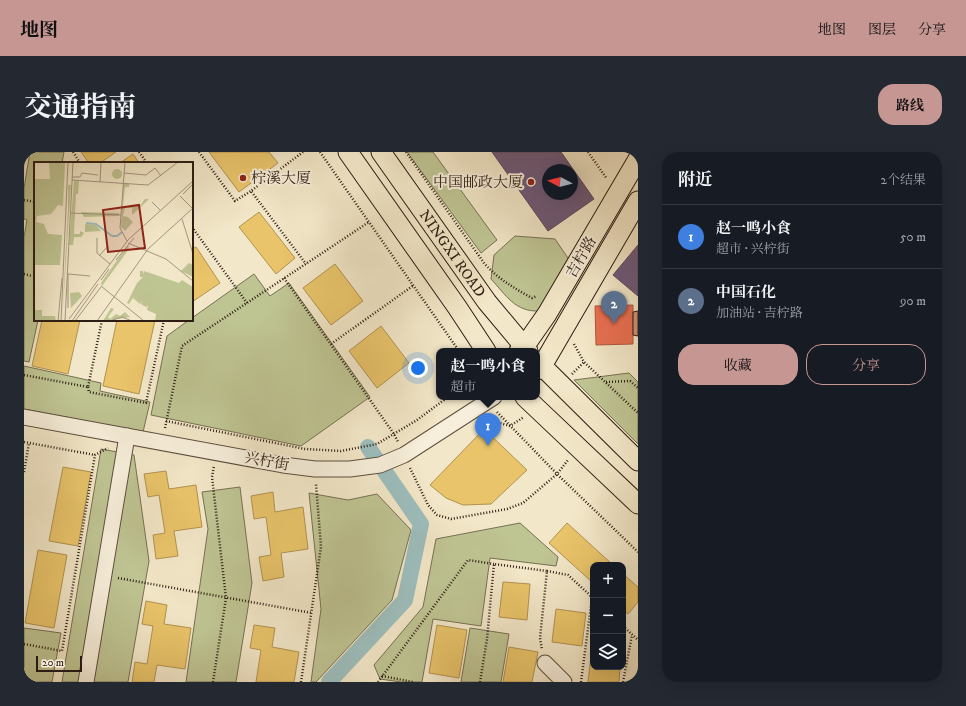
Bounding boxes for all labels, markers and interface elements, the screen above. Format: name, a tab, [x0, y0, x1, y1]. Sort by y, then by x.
text: 地图	[20, 19, 58, 42]
text: 地图	[818, 21, 846, 39]
text: 图层	[868, 21, 896, 39]
text: 分享	[918, 21, 946, 39]
button: 路线	[878, 84, 942, 125]
text: 交通指南	[24, 90, 136, 125]
inset map	[34, 162, 193, 321]
north arrow	[542, 164, 578, 200]
place label: 柠溪大厦	[251, 169, 311, 188]
text: 附近	[678, 169, 712, 191]
text: 2个结果	[881, 172, 926, 188]
marker: 柠溪大厦	[238, 173, 248, 183]
place label: 中国邮政大厦	[433, 173, 523, 192]
marker: 中国邮政大厦	[526, 177, 536, 187]
street label: NINGXI ROAD	[415, 206, 490, 301]
text: 赵一鸣小食	[716, 219, 791, 238]
text: 1	[689, 229, 693, 245]
text: 50 m	[900, 229, 926, 245]
street label: 吉柠路	[562, 233, 601, 281]
text: 超市 · 兴柠街	[716, 241, 790, 257]
text: 中国石化	[716, 283, 776, 302]
pin: 2	[601, 291, 627, 324]
text: 2	[688, 293, 694, 309]
text: 90 m	[900, 293, 926, 309]
text: 加油站 · 吉柠路	[716, 305, 803, 321]
button: 收藏	[678, 344, 798, 385]
button: 分享	[806, 344, 926, 385]
popup	[436, 348, 540, 400]
text: 赵一鸣小食	[450, 357, 526, 376]
your location	[408, 358, 428, 378]
text: 超市	[450, 379, 477, 395]
pin: 1	[475, 413, 501, 446]
street label: 兴柠街	[243, 448, 291, 475]
map controls	[590, 562, 626, 670]
button: +	[590, 562, 626, 598]
button: −	[590, 598, 626, 634]
button: layers	[590, 634, 626, 670]
scale bar	[36, 654, 82, 673]
text: 20 m	[42, 656, 64, 670]

